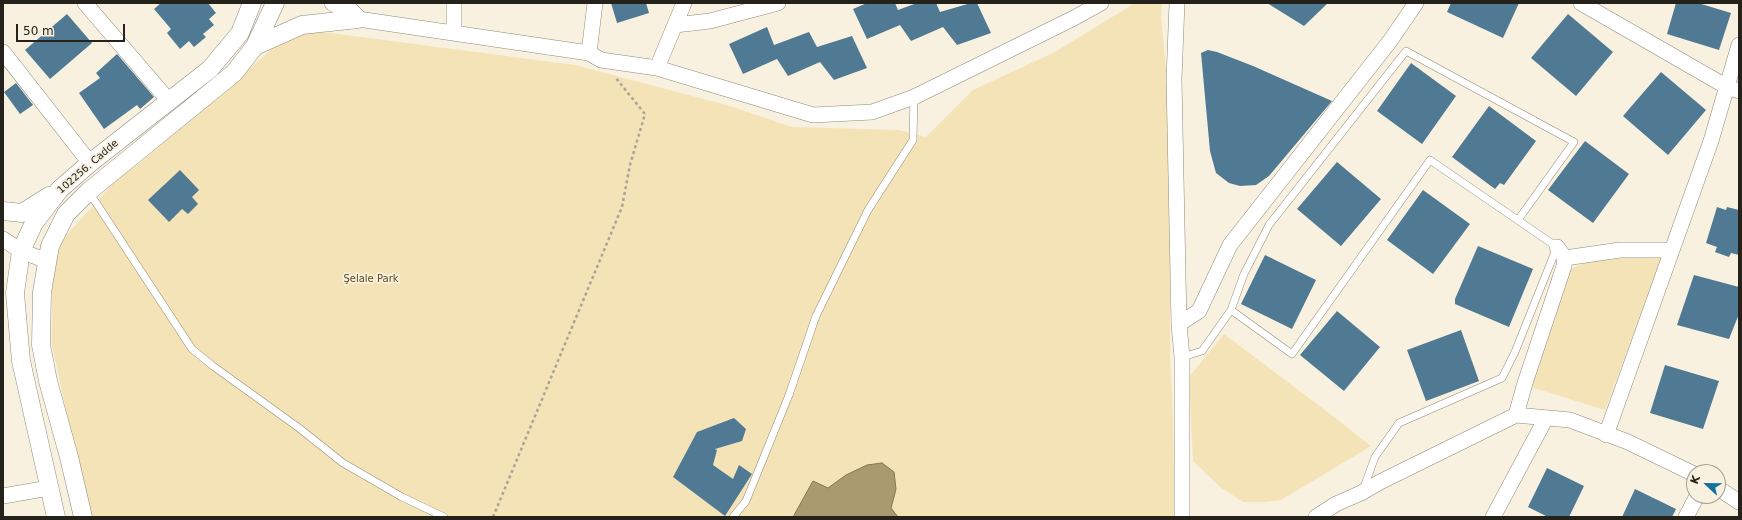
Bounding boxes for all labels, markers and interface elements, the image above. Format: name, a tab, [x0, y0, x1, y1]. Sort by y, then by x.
scale bar	[18, 16, 127, 42]
text: 50 m	[23, 24, 54, 38]
street label: 102256. Cadde	[55, 137, 121, 197]
park label: Şelale Park	[343, 273, 399, 285]
north arrow	[1686, 464, 1726, 504]
text: K	[1688, 473, 1703, 486]

